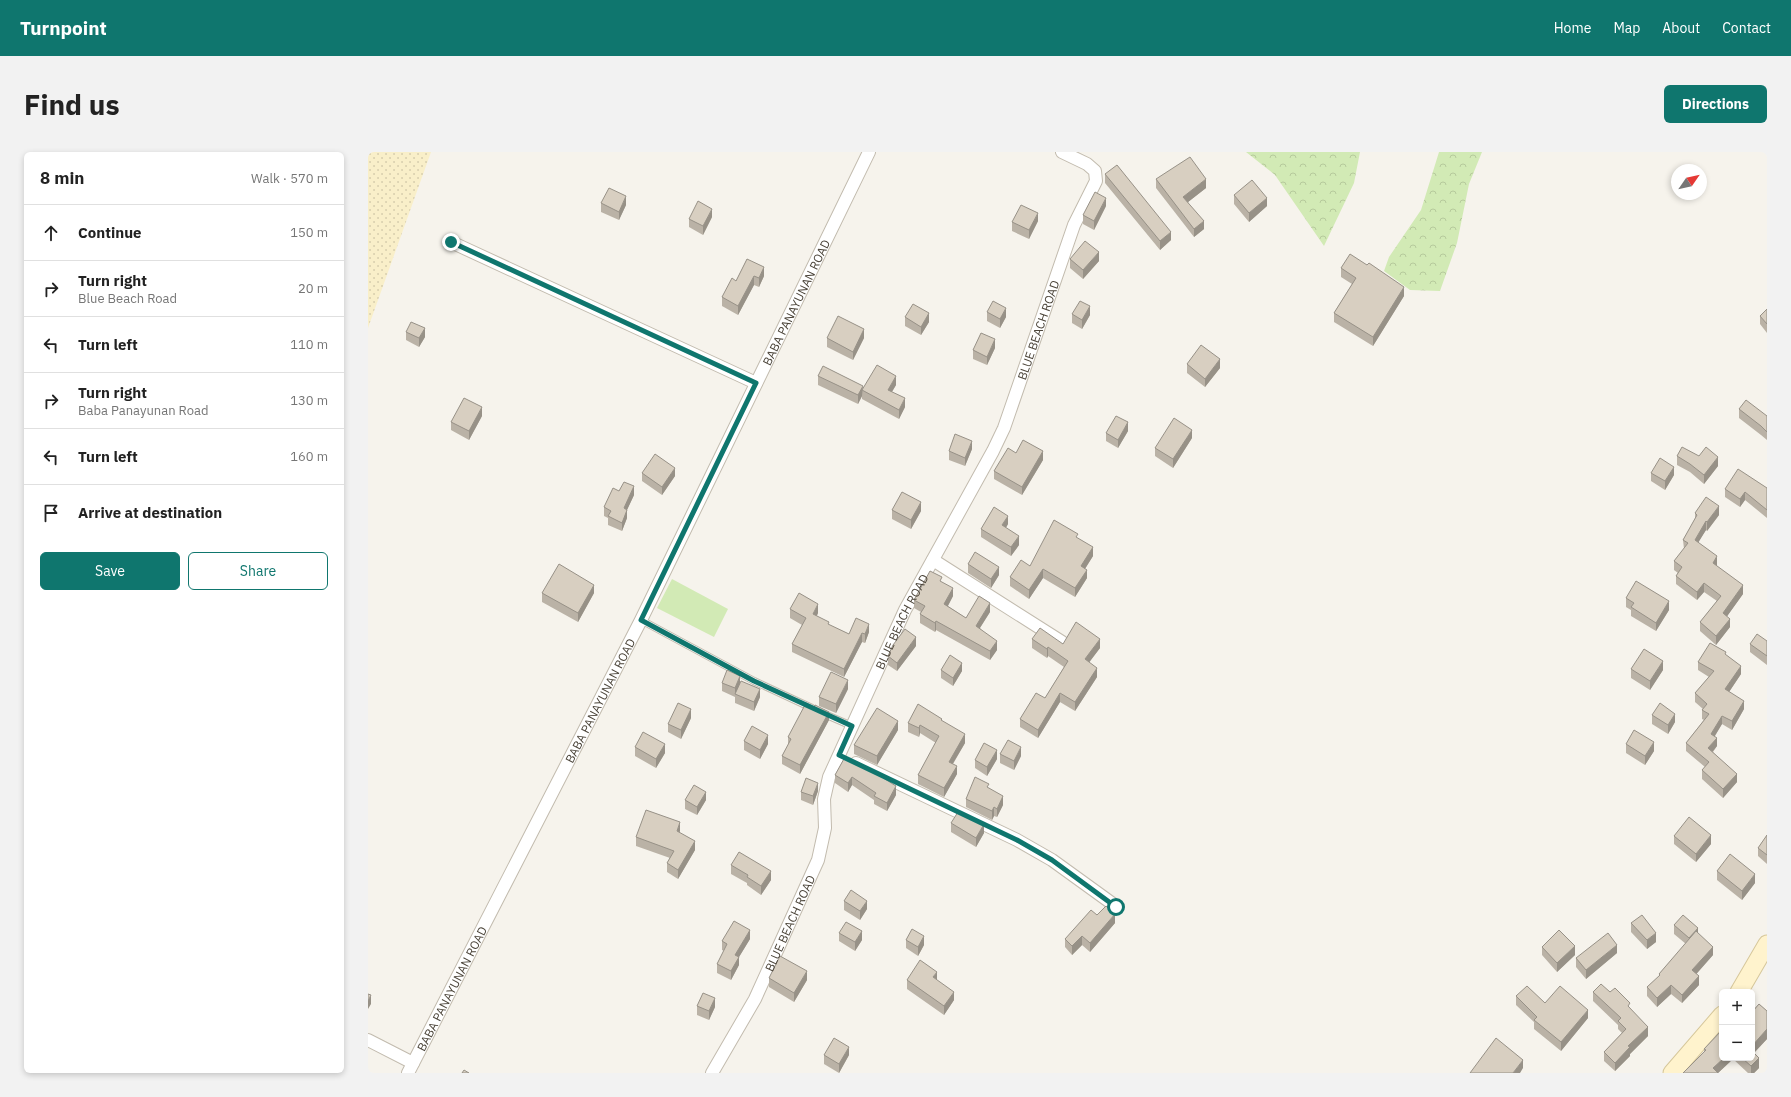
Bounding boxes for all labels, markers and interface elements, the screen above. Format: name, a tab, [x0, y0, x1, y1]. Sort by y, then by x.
text: Turnpoint	[20, 16, 107, 40]
text: Home	[1554, 19, 1591, 37]
text: Map	[1613, 19, 1640, 37]
text: About	[1662, 19, 1700, 37]
text: Contact	[1722, 19, 1771, 37]
button: Directions	[1664, 85, 1767, 123]
text: Find us	[24, 86, 120, 123]
north arrow	[1671, 164, 1707, 200]
text: 8 min	[40, 167, 84, 189]
text: Walk · 570 m	[251, 170, 328, 187]
icon: ahead	[40, 222, 62, 244]
text: Continue	[78, 223, 142, 242]
text: 150 m	[290, 224, 328, 241]
route end	[442, 233, 460, 251]
street label: BABA PANAYUNAN ROAD	[759, 237, 833, 367]
text: Turn right	[78, 271, 147, 290]
icon: right	[40, 278, 62, 300]
street label: BLUE BEACH ROAD	[1014, 278, 1062, 382]
text: 20 m	[298, 280, 328, 297]
text: Blue Beach Road	[78, 290, 177, 307]
icon: left	[40, 334, 62, 356]
text: Turn left	[78, 335, 138, 354]
text: 110 m	[290, 336, 328, 353]
text: Turn right	[78, 383, 147, 402]
icon: right	[40, 390, 62, 412]
text: 130 m	[290, 392, 328, 409]
text: Baba Panayunan Road	[78, 402, 208, 419]
icon: left	[40, 446, 62, 468]
text: Turn left	[78, 447, 138, 466]
text: 160 m	[290, 448, 328, 465]
icon: arrive	[40, 502, 62, 524]
text: Arrive at destination	[78, 503, 222, 522]
button: Save	[40, 552, 180, 590]
button: Share	[188, 552, 328, 590]
street label: BLUE BEACH ROAD	[872, 571, 931, 672]
street label: BABA PANAYUNAN ROAD	[561, 636, 638, 765]
street label: BLUE BEACH ROAD	[761, 872, 818, 974]
route start	[1107, 898, 1125, 916]
street label: BABA PANAYUNAN ROAD	[413, 924, 490, 1053]
map controls	[1719, 989, 1755, 1061]
button: +	[1719, 989, 1755, 1025]
button: −	[1719, 1025, 1755, 1061]

